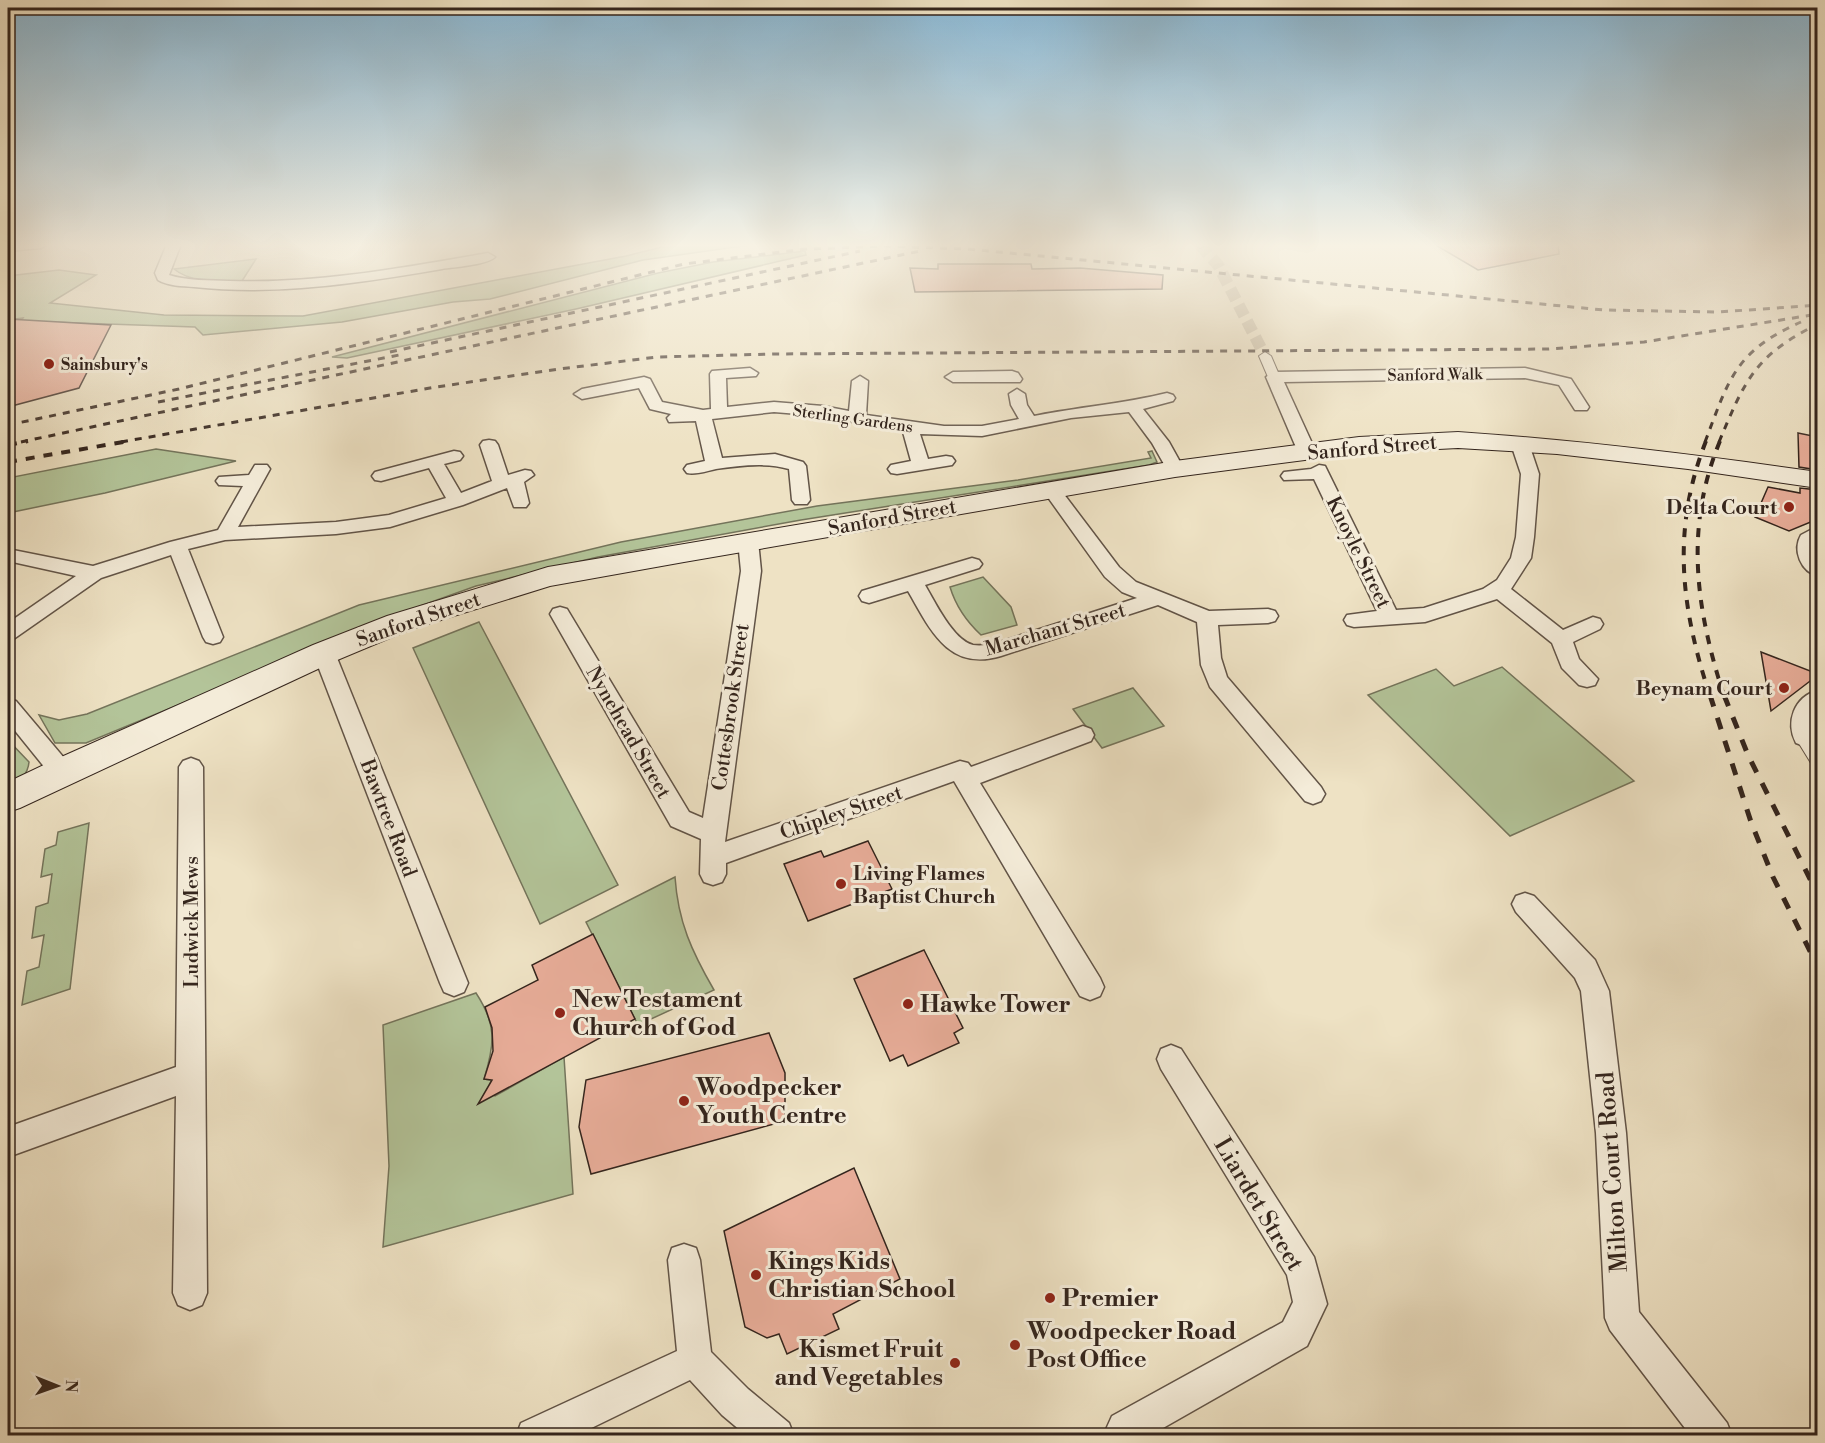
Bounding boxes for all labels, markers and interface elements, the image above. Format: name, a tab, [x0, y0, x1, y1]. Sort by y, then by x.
place label: Sainsbury's	[61, 355, 148, 375]
marker: Sainsbury's	[42, 357, 56, 371]
street label: Sanford Walk	[1387, 364, 1484, 386]
street label: Sterling Gardens	[792, 401, 914, 437]
street label: Sanford Street	[1306, 430, 1438, 467]
street label: Knoyle Street	[1320, 493, 1396, 613]
street label: Sanford Street	[826, 495, 958, 542]
place label: Delta Court	[1666, 496, 1778, 521]
marker: Delta Court	[1782, 500, 1796, 514]
street label: Sanford Street	[353, 587, 484, 653]
street label: Marchant Street	[982, 598, 1129, 663]
street label: Cottesbrook Street	[707, 622, 756, 793]
street label: Nynehead Street	[580, 662, 676, 803]
place label: Beynam Court	[1636, 677, 1773, 702]
marker: Beynam Court	[1777, 681, 1791, 695]
street label: Bawtree Road	[353, 755, 422, 882]
street label: Chipley Street	[777, 781, 906, 846]
street label: Ludwick Mews	[180, 856, 205, 988]
place label: Living Flames Baptist Church	[853, 862, 996, 910]
marker: Living Flames Baptist Church	[834, 877, 848, 891]
place label: New Testament Church of God	[572, 985, 743, 1043]
place label: Hawke Tower	[920, 990, 1071, 1020]
marker: Hawke Tower	[901, 997, 915, 1011]
marker: New Testament Church of God	[553, 1006, 567, 1020]
street label: Milton Court Road	[1591, 1070, 1635, 1273]
place label: Woodpecker Youth Centre	[695, 1073, 847, 1131]
marker: Woodpecker Youth Centre	[677, 1094, 691, 1108]
street label: Liardet Street	[1207, 1132, 1310, 1277]
place label: Kings Kids Christian School	[768, 1247, 955, 1305]
marker: Kings Kids Christian School	[749, 1268, 763, 1282]
place label: Premier	[1062, 1284, 1159, 1314]
marker: Premier	[1043, 1291, 1057, 1305]
place label: Woodpecker Road Post Office	[1026, 1317, 1236, 1375]
place label: Kismet Fruit and Vegetables	[774, 1335, 943, 1393]
marker: Woodpecker Road Post Office	[1008, 1338, 1022, 1352]
north arrow	[27, 1356, 87, 1416]
marker: Kismet Fruit and Vegetables	[948, 1356, 962, 1370]
text: N	[61, 1380, 81, 1393]

